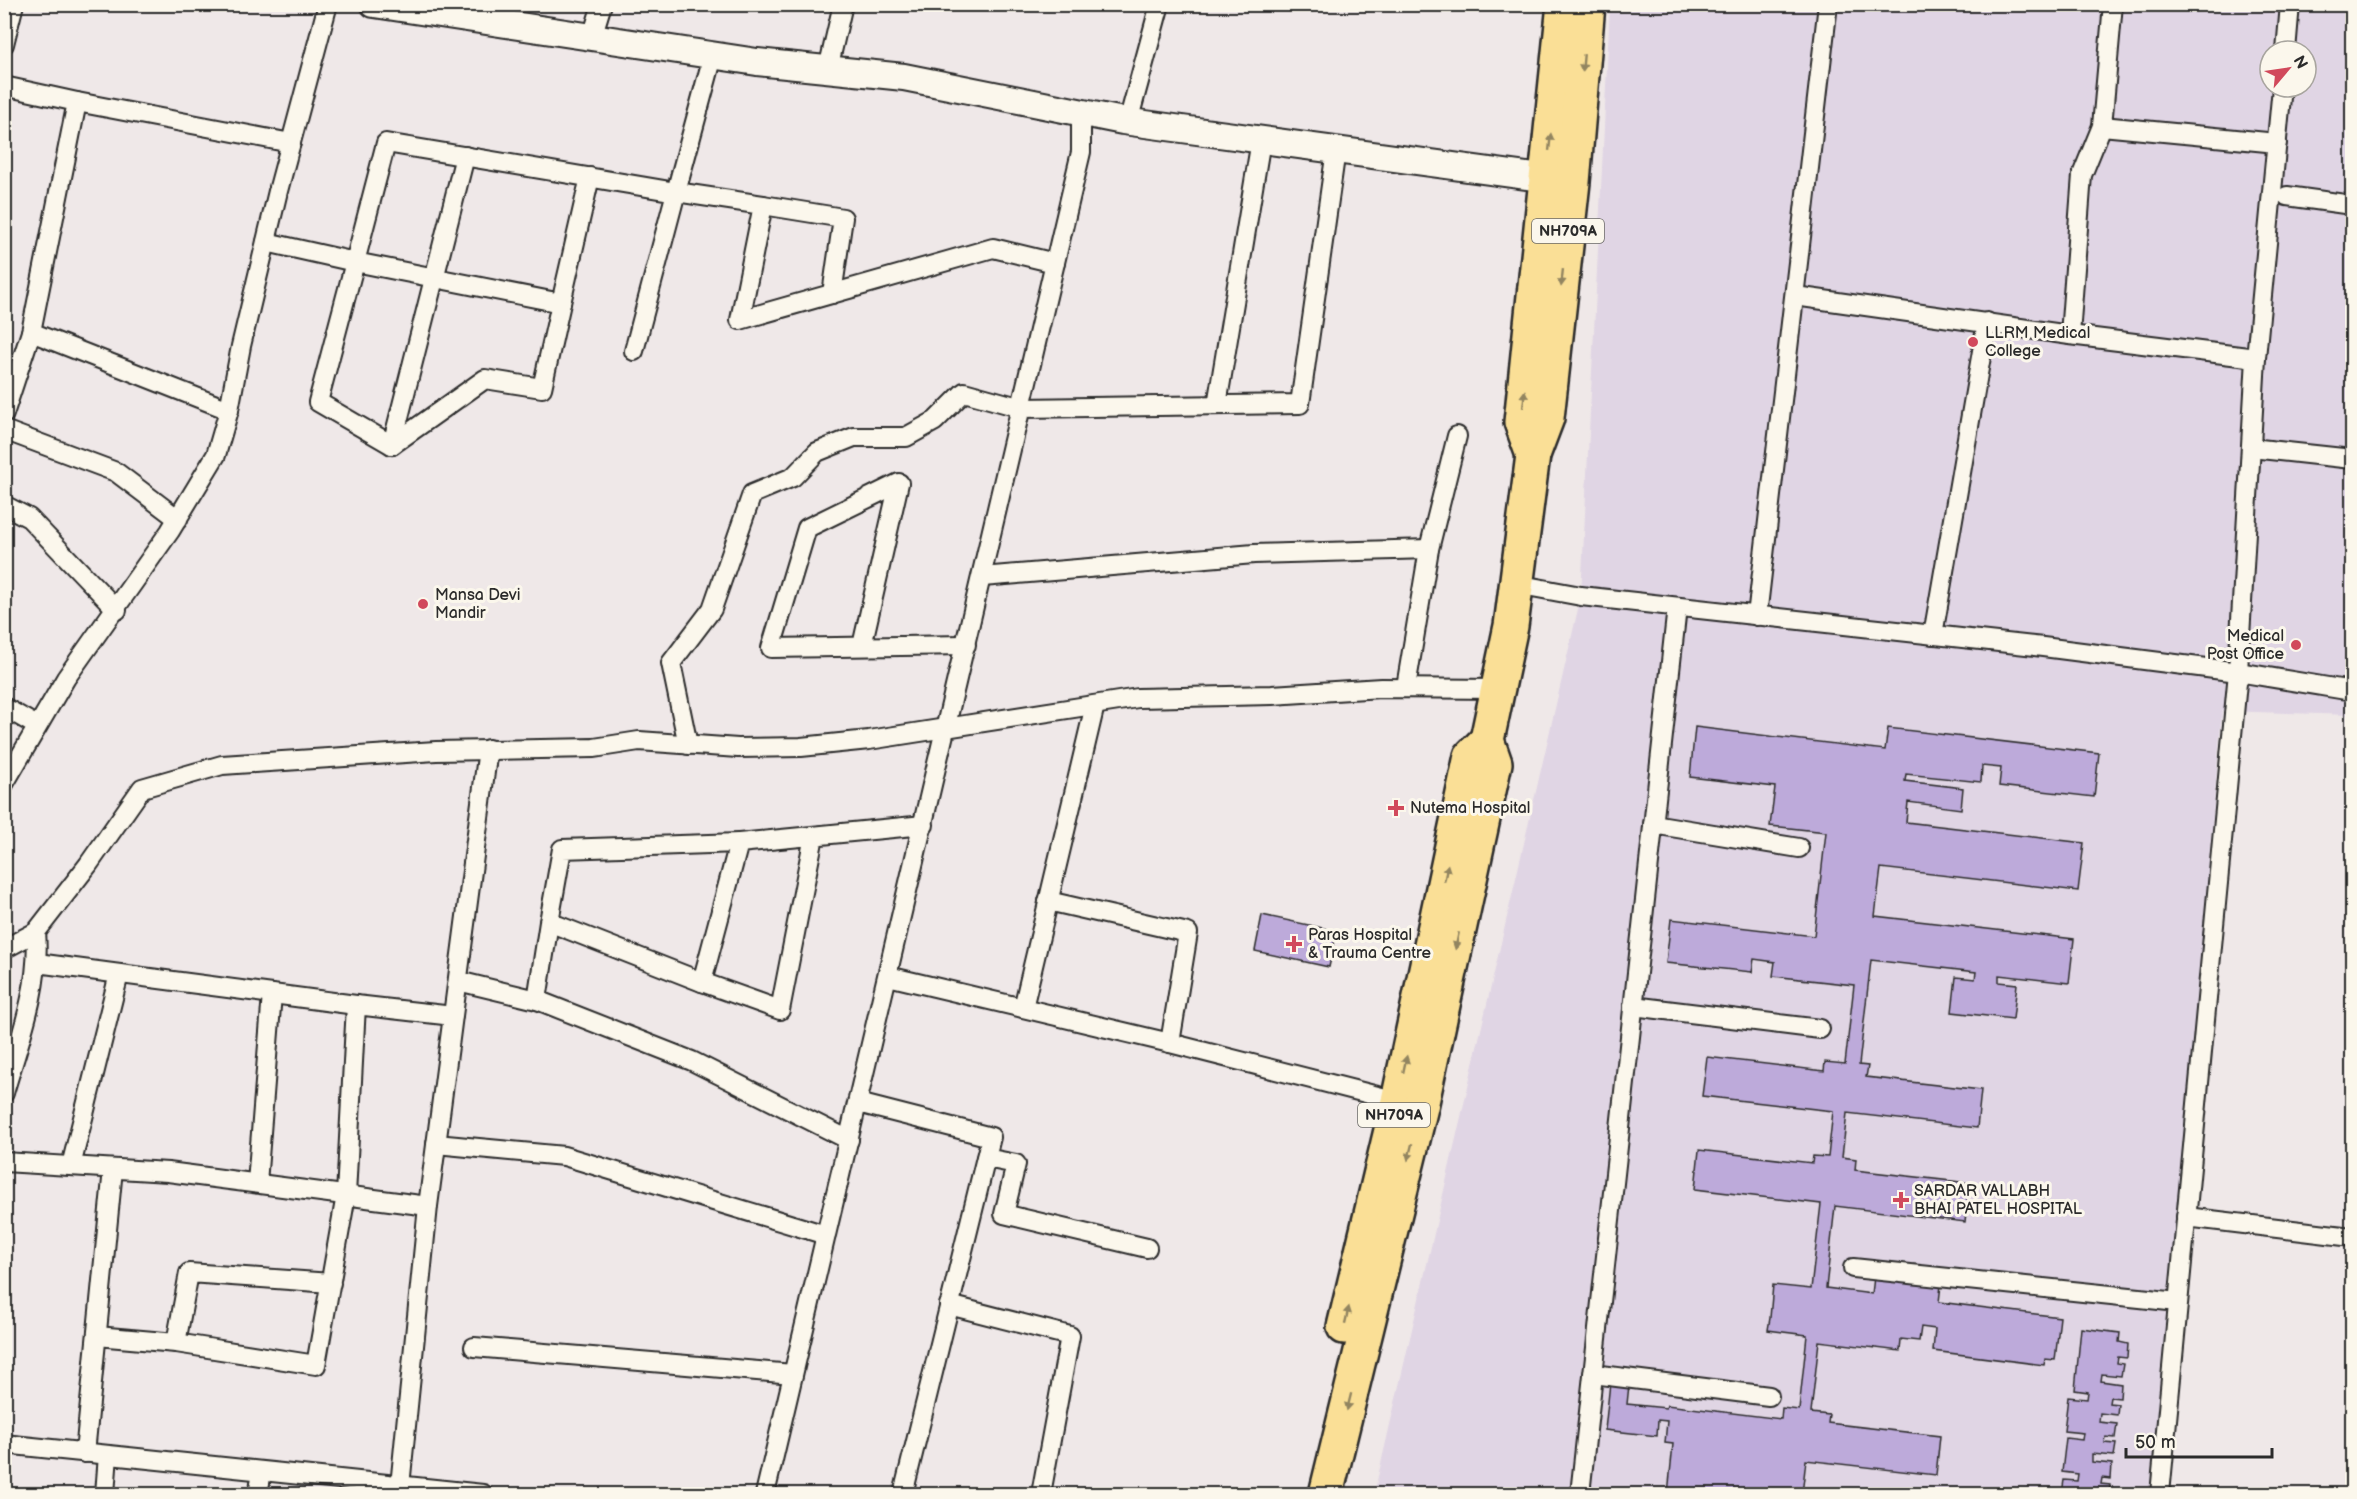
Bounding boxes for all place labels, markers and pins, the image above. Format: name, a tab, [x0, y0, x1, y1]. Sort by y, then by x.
place label: LLRM Medical College	[1985, 324, 2090, 361]
marker: LLRM Medical College	[1966, 335, 1980, 349]
place label: Mansa Devi Mandir	[435, 586, 520, 623]
marker: Mansa Devi Mandir	[416, 597, 430, 611]
place label: Medical Post Office	[2207, 627, 2285, 664]
marker: Medical Post Office	[2289, 638, 2303, 652]
marker: Nutema Hospital	[1387, 799, 1405, 817]
place label: Nutema Hospital	[1410, 799, 1530, 818]
place label: Paras Hospital & Trauma Centre	[1308, 926, 1432, 963]
marker: Paras Hospital & Trauma Centre	[1285, 935, 1303, 953]
place label: SARDAR VALLABH BHAI PATEL HOSPITAL	[1914, 1182, 2083, 1219]
marker: SARDAR VALLABH BHAI PATEL HOSPITAL	[1892, 1191, 1910, 1209]

